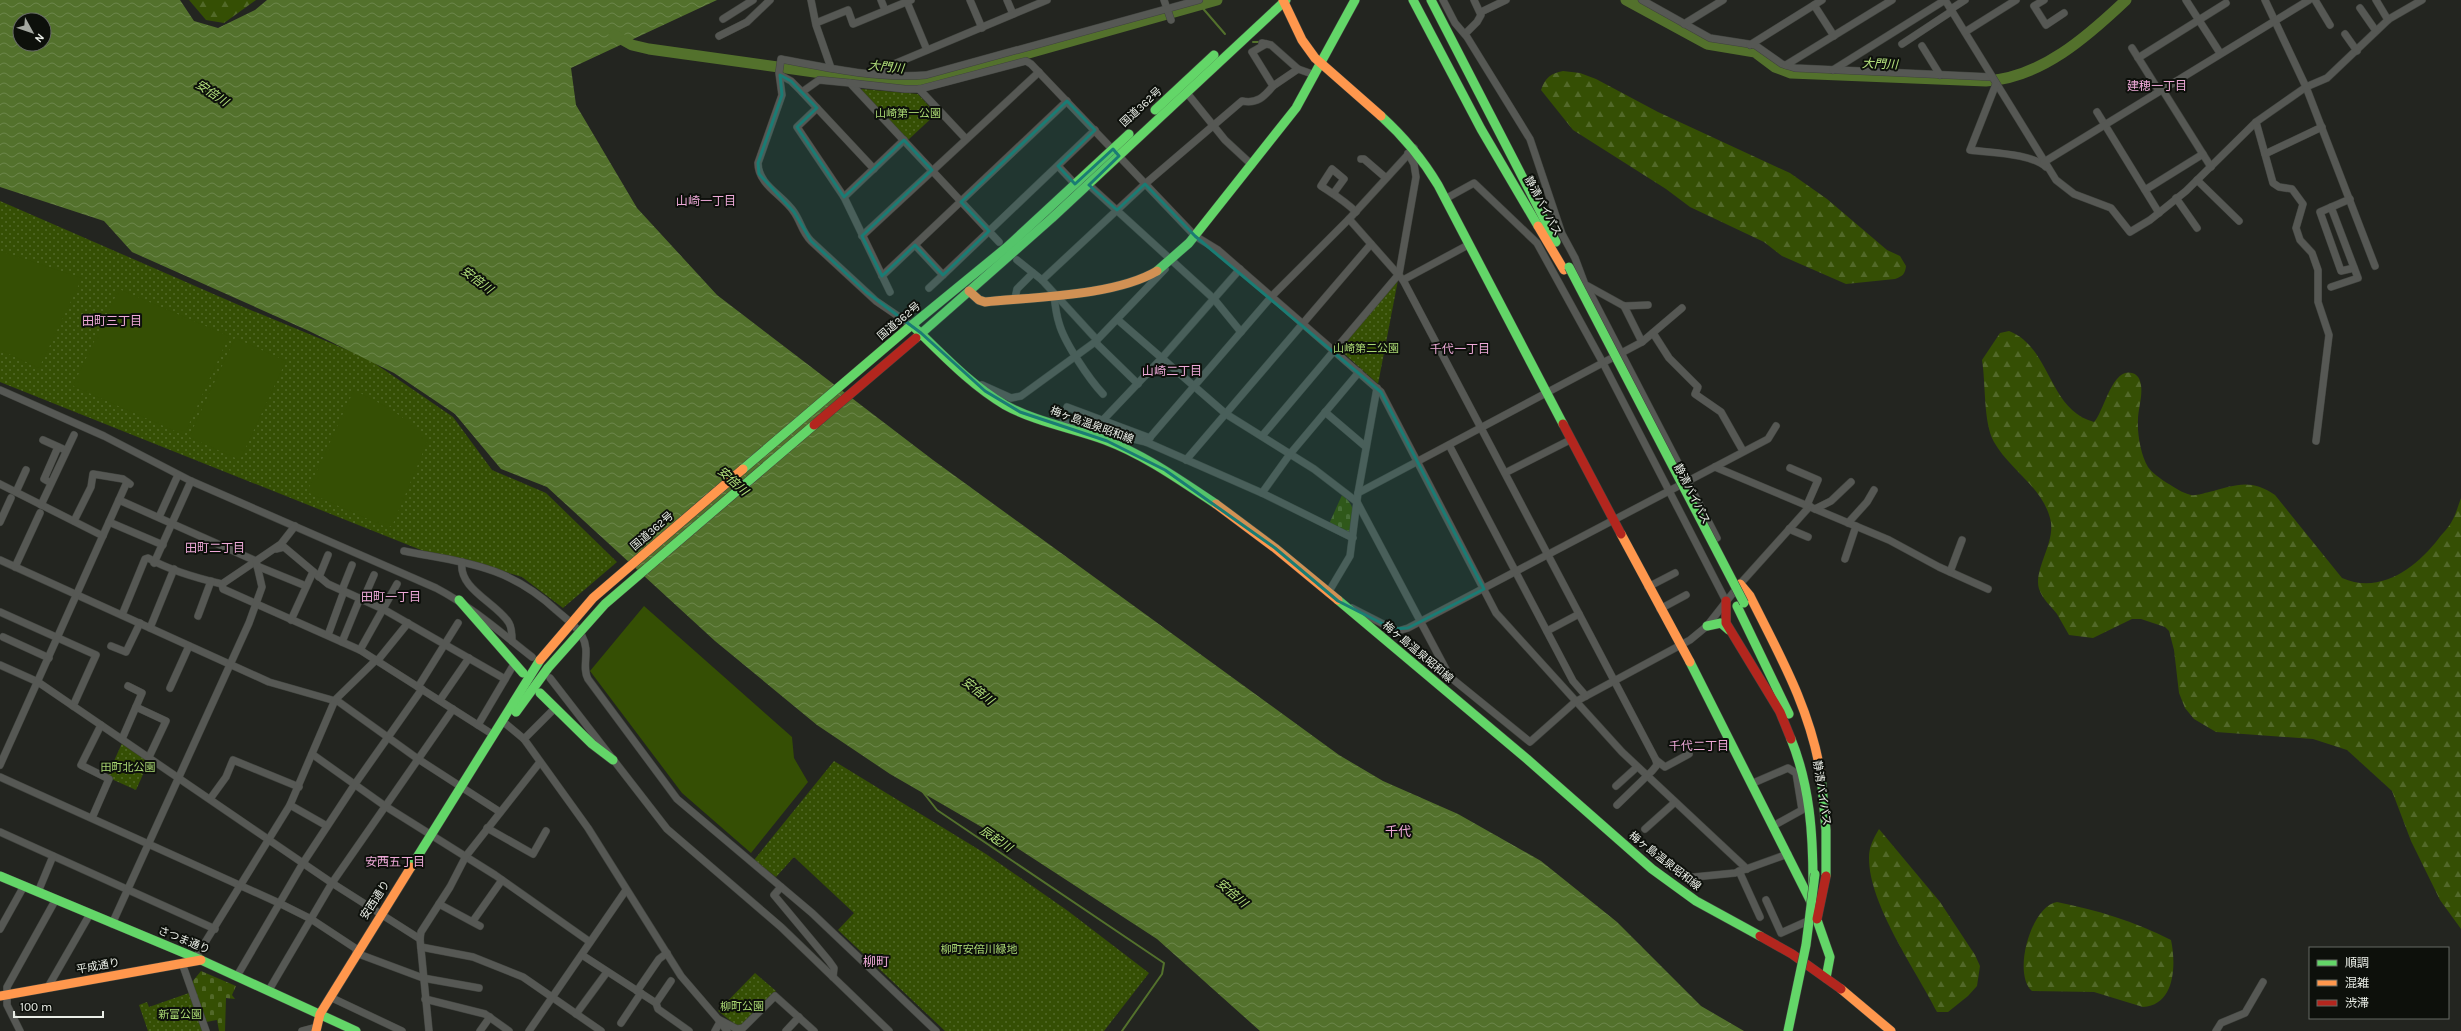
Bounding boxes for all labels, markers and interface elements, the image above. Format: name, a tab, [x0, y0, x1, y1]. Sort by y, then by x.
north arrow	[12, 12, 52, 52]
text: N	[32, 31, 47, 45]
water label: 大門川	[1862, 56, 1900, 72]
water label: 大門川	[867, 58, 907, 76]
water label: 安倍川	[193, 77, 232, 110]
district label: 建穂一丁目	[2127, 79, 2187, 93]
street label: 国道362号	[1117, 84, 1165, 130]
park label: 山崎第一公園	[875, 107, 941, 120]
street label: 静清バイパス	[1522, 174, 1564, 238]
district label: 山崎一丁目	[676, 194, 736, 208]
water label: 安倍川	[458, 264, 497, 298]
street label: 国道362号	[875, 299, 923, 343]
district label: 田町三丁目	[82, 314, 142, 328]
park label: 山崎第二公園	[1333, 342, 1399, 355]
district label: 千代一丁目	[1430, 342, 1490, 356]
district label: 山崎二丁目	[1142, 364, 1202, 378]
street label: 梅ヶ島温泉昭和線	[1048, 404, 1136, 446]
street label: 静清バイパス	[1671, 462, 1713, 526]
water label: 安倍川	[715, 464, 753, 500]
street label: 国道362号	[628, 509, 676, 553]
district label: 田町二丁目	[185, 541, 245, 555]
district label: 田町一丁目	[361, 590, 421, 604]
street label: 梅ヶ島温泉昭和線	[1380, 619, 1456, 685]
water label: 安倍川	[960, 674, 998, 709]
district label: 千代二丁目	[1669, 739, 1729, 753]
street label: 静清バイパス	[1810, 759, 1834, 827]
park label: 田町北公園	[101, 761, 156, 774]
water label: 辰起川	[977, 823, 1016, 856]
district label: 千代	[1385, 824, 1411, 839]
street label: 梅ヶ島温泉昭和線	[1626, 829, 1704, 893]
district label: 安西五丁目	[365, 855, 425, 869]
water label: 安倍川	[1214, 876, 1252, 911]
street label: 安西通り	[358, 878, 392, 922]
street label: さつま通り	[156, 924, 212, 956]
park label: 柳町安倍川緑地	[941, 943, 1018, 956]
legend	[2309, 947, 2449, 1019]
district label: 柳町	[863, 954, 889, 969]
street label: 平成通り	[75, 956, 121, 976]
text: 順調	[2345, 956, 2369, 970]
text: 混雑	[2345, 976, 2369, 990]
scale bar	[14, 993, 103, 1019]
text: 渋滞	[2345, 996, 2369, 1010]
text: 100 m	[20, 1000, 52, 1014]
park label: 柳町公園	[720, 1000, 764, 1013]
park label: 新富公園	[158, 1008, 202, 1021]

